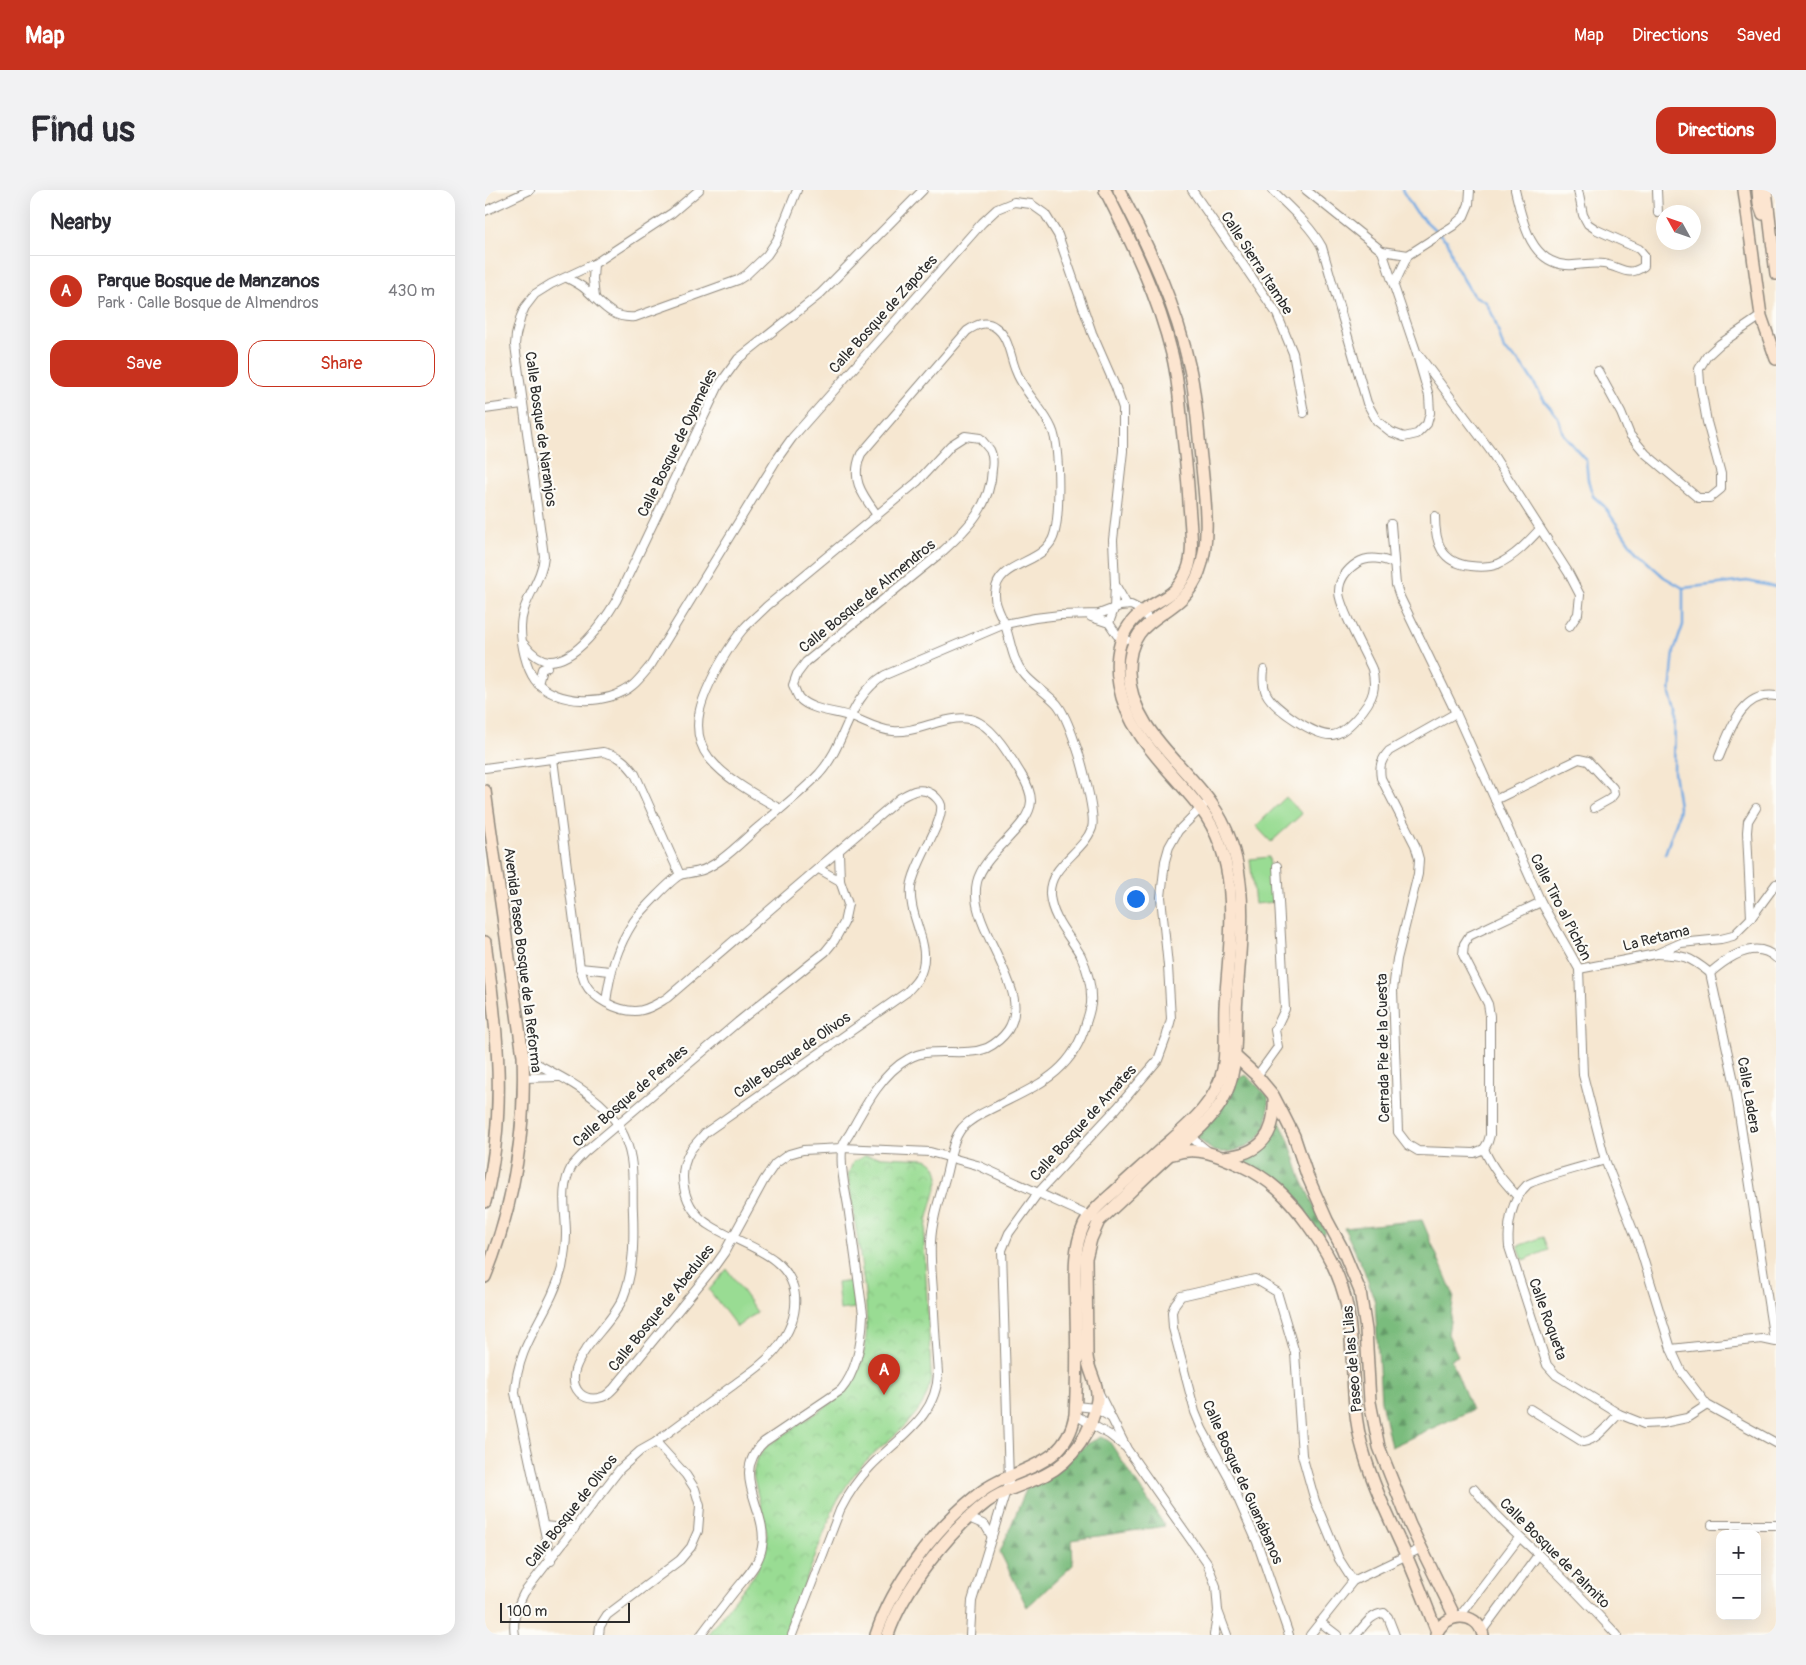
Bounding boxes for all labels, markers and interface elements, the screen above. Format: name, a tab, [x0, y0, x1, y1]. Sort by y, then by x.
text: Map	[25, 21, 65, 50]
text: Map	[1574, 24, 1604, 47]
text: Directions	[1632, 24, 1708, 47]
text: Saved	[1736, 24, 1781, 47]
button: Directions	[1656, 107, 1776, 154]
text: Find us	[30, 108, 135, 152]
north arrow	[1656, 205, 1701, 250]
street label: Calle Sierra Itambe	[1216, 208, 1297, 319]
text: Nearby	[50, 209, 111, 236]
street label: Calle Bosque de Zapotes	[825, 251, 942, 378]
text: Parque Bosque de Manzanos	[97, 269, 319, 293]
text: A	[61, 281, 71, 301]
text: 430 m	[388, 281, 435, 301]
text: Park · Calle Bosque de Almendros	[97, 293, 318, 313]
button: Save	[50, 340, 238, 387]
button: Share	[248, 340, 435, 387]
street label: Calle Bosque de Naranjos	[520, 350, 561, 508]
street label: Calle Bosque de Oyameles	[633, 366, 722, 520]
street label: Calle Bosque de Almendros	[795, 535, 940, 657]
street label: Avenida Paseo Bosque de la Reforma	[499, 846, 546, 1074]
street label: Calle Tiro al Pichón	[1525, 851, 1596, 964]
your location	[1123, 886, 1149, 912]
street label: La Retama	[1621, 921, 1691, 956]
street label: Cerrada Pie de la Cuesta	[1373, 973, 1394, 1123]
street label: Calle Bosque de Olivos	[730, 1008, 855, 1103]
street label: Calle Bosque de Perales	[569, 1041, 692, 1152]
street label: Calle Ladera	[1732, 1056, 1765, 1135]
street label: Calle Bosque de Amates	[1026, 1061, 1141, 1185]
street label: Calle Bosque de Abedules	[604, 1241, 719, 1376]
street label: Calle Roqueta	[1524, 1276, 1571, 1363]
street label: Paseo de las Lilas	[1338, 1304, 1367, 1413]
pin: A	[868, 1354, 900, 1395]
street label: Calle Bosque de Guanábanos	[1198, 1397, 1287, 1567]
street label: Calle Bosque de Olivos	[521, 1451, 622, 1572]
street label: Calle Bosque de Palmito	[1495, 1494, 1614, 1613]
map controls	[1716, 1530, 1761, 1620]
button: +	[1716, 1530, 1761, 1575]
button: −	[1716, 1575, 1761, 1620]
scale bar	[500, 1600, 630, 1623]
text: 100 m	[507, 1603, 547, 1620]

